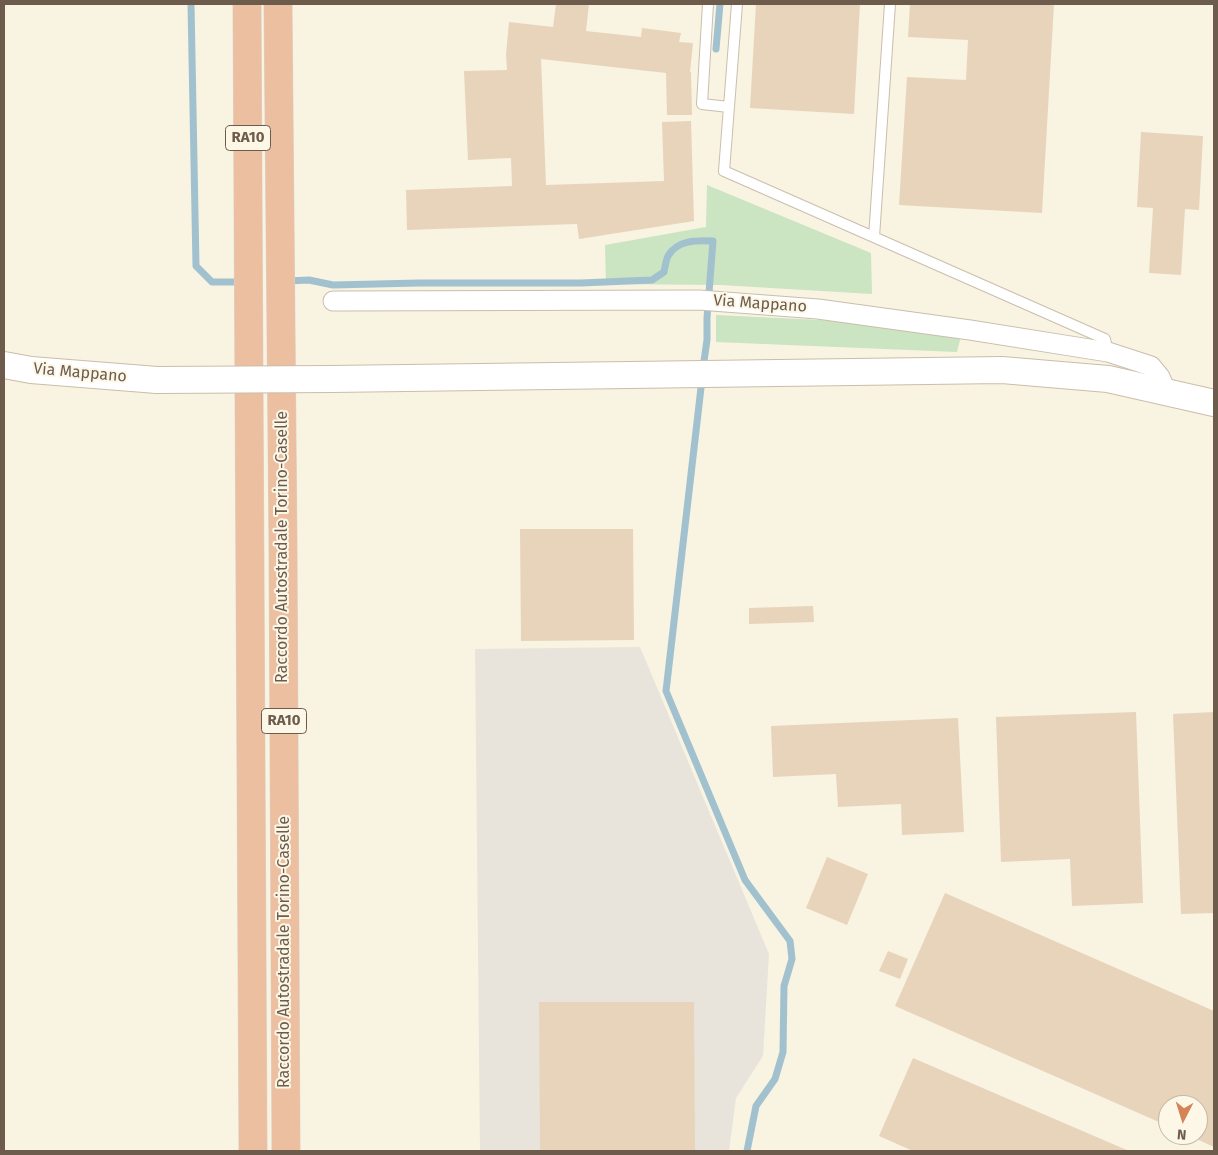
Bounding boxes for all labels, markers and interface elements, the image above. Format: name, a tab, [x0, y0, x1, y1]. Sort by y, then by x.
road number: RA10	[226, 126, 270, 150]
street label: Via Mappano	[713, 291, 807, 317]
street label: Via Mappano	[32, 359, 128, 387]
street label: Raccordo Autostradale Torino-Caselle	[273, 411, 293, 683]
road number: RA10	[262, 708, 306, 734]
street label: Raccordo Autostradale Torino-Caselle	[275, 816, 295, 1088]
north arrow	[1158, 1095, 1208, 1145]
text: N	[1176, 1126, 1187, 1143]

